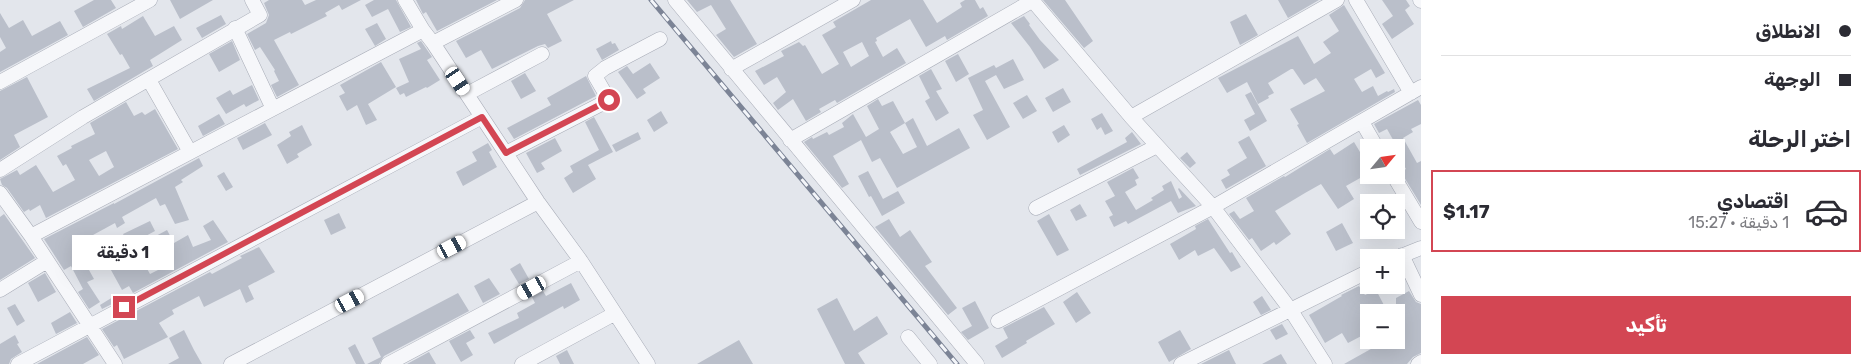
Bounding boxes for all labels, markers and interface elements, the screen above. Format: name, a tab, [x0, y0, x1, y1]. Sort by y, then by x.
text: الانطلاق	[1755, 20, 1821, 43]
car	[443, 64, 472, 98]
text: الوجهة	[1764, 68, 1821, 91]
route start	[598, 89, 620, 111]
text: اختر الرحلة	[1748, 126, 1851, 153]
north arrow	[1360, 139, 1405, 184]
map controls	[1360, 139, 1405, 349]
icon: car	[1804, 189, 1849, 234]
text: اقتصادي	[1717, 190, 1789, 213]
button: locate	[1360, 194, 1405, 239]
text: $1.17	[1443, 200, 1490, 223]
text: 1 دقيقة · 15:27	[1688, 213, 1789, 232]
car	[435, 233, 468, 261]
callout: 1 دقيقة	[73, 234, 175, 270]
text: 1 دقيقة	[97, 243, 149, 262]
button: +	[1360, 249, 1405, 294]
car	[515, 274, 548, 302]
car	[333, 287, 366, 315]
route end	[113, 296, 135, 318]
button: تأكيد	[1441, 296, 1851, 354]
button: −	[1360, 304, 1405, 349]

